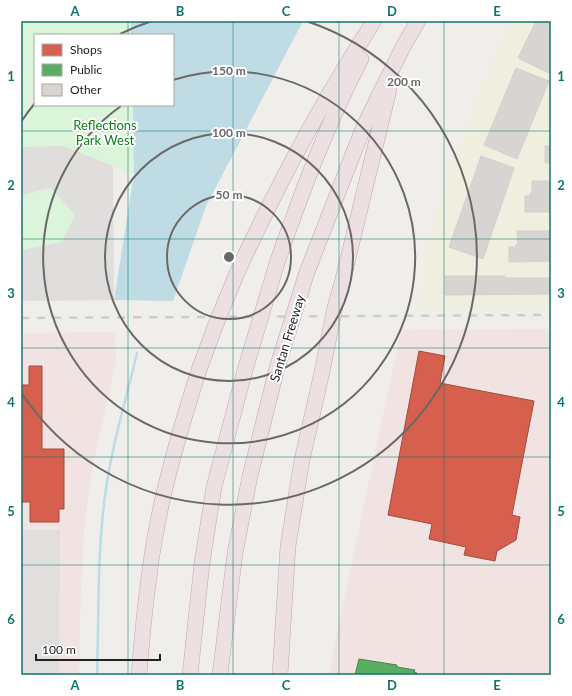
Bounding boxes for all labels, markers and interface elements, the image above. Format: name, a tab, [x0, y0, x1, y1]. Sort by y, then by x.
text: A	[69, 3, 80, 19]
text: B	[176, 3, 185, 19]
text: C	[282, 3, 291, 19]
text: D	[387, 3, 397, 19]
text: E	[493, 3, 501, 19]
legend	[34, 34, 174, 106]
text: Shops	[70, 42, 102, 57]
text: Public	[70, 62, 102, 77]
text: 150 m	[212, 63, 246, 78]
text: 1	[7, 68, 15, 84]
text: 1	[557, 68, 565, 84]
text: 200 m	[387, 74, 421, 89]
text: Other	[70, 82, 102, 97]
park label: Reflections Park West	[73, 117, 137, 148]
text: 100 m	[212, 125, 246, 140]
text: 2	[7, 177, 15, 193]
text: 2	[557, 177, 565, 193]
text: 50 m	[216, 187, 242, 202]
centre of rings	[222, 250, 236, 264]
text: 3	[7, 285, 15, 301]
text: 3	[557, 285, 565, 301]
street label: Santan Freeway	[266, 292, 308, 384]
text: 4	[7, 394, 15, 410]
text: 4	[557, 394, 565, 410]
text: 5	[7, 503, 15, 519]
text: 5	[557, 503, 565, 519]
text: 6	[7, 611, 15, 627]
text: 6	[557, 611, 565, 627]
scale bar	[36, 636, 160, 662]
text: 100 m	[42, 642, 76, 657]
text: A	[69, 677, 80, 693]
text: B	[176, 677, 185, 693]
text: C	[282, 677, 291, 693]
text: D	[387, 677, 397, 693]
text: E	[493, 677, 501, 693]

